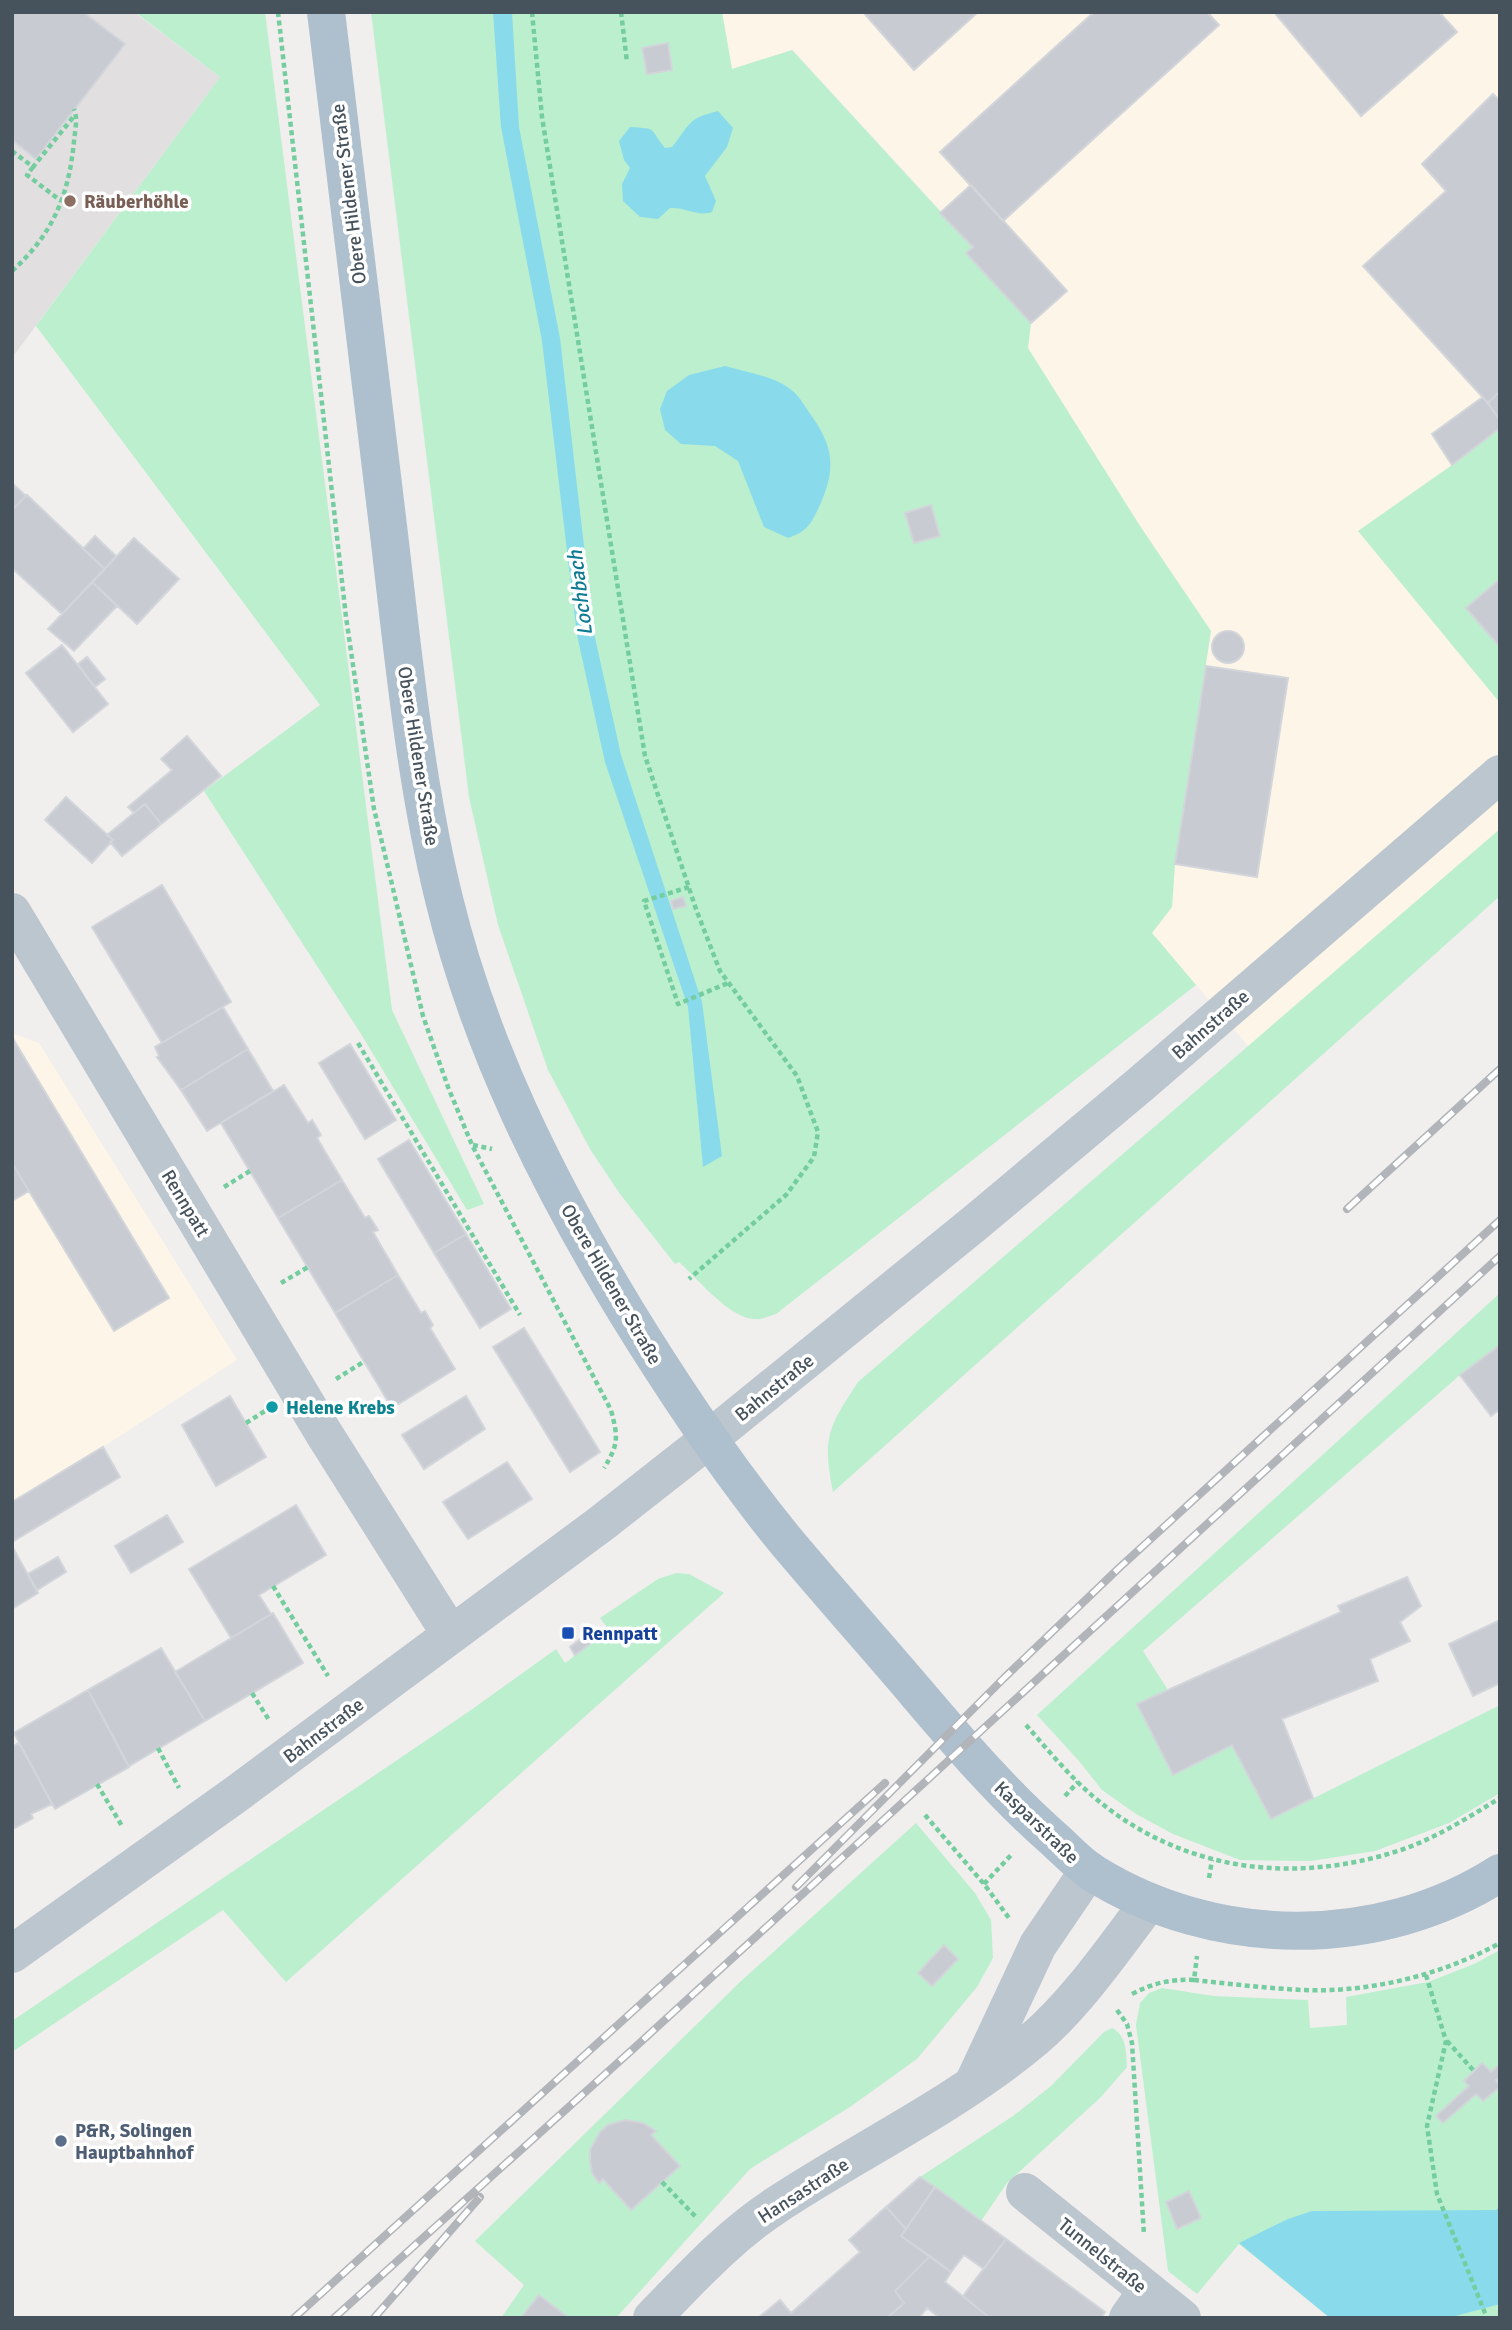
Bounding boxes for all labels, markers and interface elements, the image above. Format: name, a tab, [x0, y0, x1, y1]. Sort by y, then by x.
street label: Obere Hildener Straße	[326, 102, 372, 285]
place label: Räuberhöhle	[84, 190, 189, 214]
marker: Räuberhöhle	[62, 193, 78, 209]
water label: Lochbach	[562, 548, 598, 637]
street label: Obere Hildener Straße	[392, 665, 444, 848]
street label: Bahnstraße	[1167, 985, 1254, 1065]
street label: Rennpatt	[156, 1166, 215, 1242]
street label: Obere Hildener Straße	[555, 1200, 667, 1369]
street label: Bahnstraße	[730, 1349, 819, 1427]
place label: Helene Krebs	[286, 1396, 395, 1420]
marker: Helene Krebs	[264, 1399, 280, 1415]
place label: Rennpatt	[582, 1622, 658, 1646]
marker: Rennpatt	[560, 1625, 576, 1641]
street label: Bahnstraße	[279, 1693, 369, 1769]
street label: Kasparstraße	[989, 1776, 1084, 1869]
place label: P&R, Solingen Hauptbahnhof	[75, 2119, 194, 2165]
marker: P&R, Solingen Hauptbahnhof	[53, 2133, 69, 2149]
street label: Hansastraße	[754, 2153, 854, 2229]
street label: Tunnelstraße	[1053, 2213, 1151, 2299]

